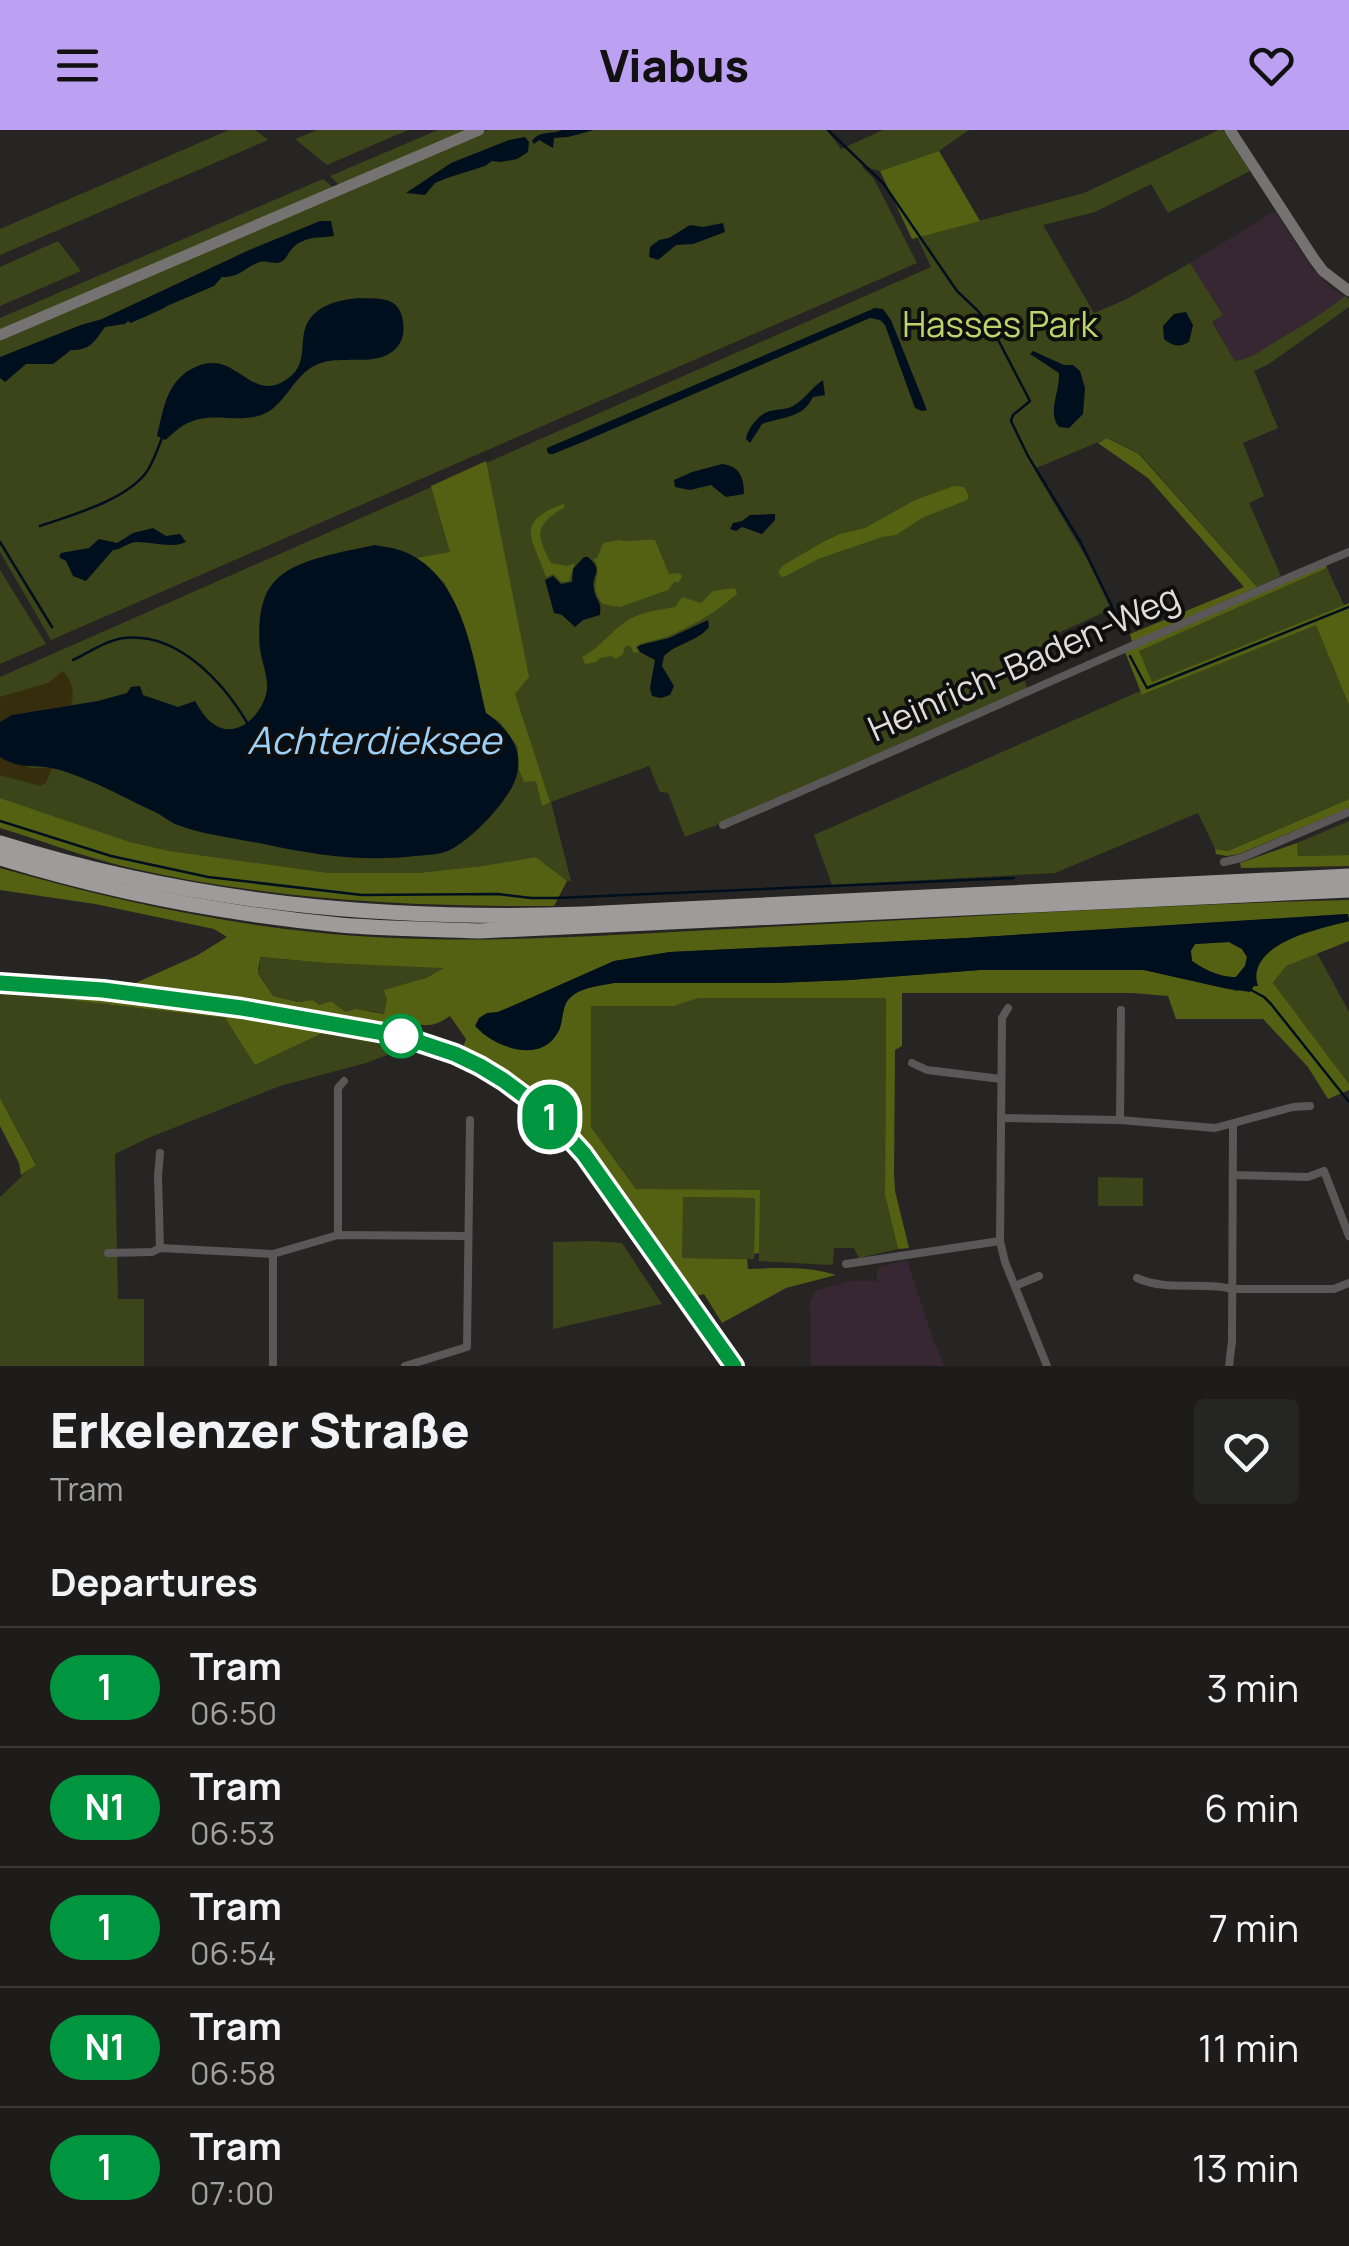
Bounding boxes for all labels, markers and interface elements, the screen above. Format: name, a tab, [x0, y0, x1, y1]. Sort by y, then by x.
text: Viabus	[600, 34, 749, 96]
icon: menu	[50, 38, 105, 93]
icon: heart	[1244, 38, 1299, 93]
park label: Hasses Park	[902, 300, 1099, 348]
street label: Heinrich-Baden-Weg	[860, 572, 1187, 752]
water label: Achterdieksee	[247, 713, 504, 765]
unlabelled marker	[380, 1015, 422, 1057]
line badge: 1	[518, 1084, 582, 1150]
text: 1	[542, 1093, 558, 1141]
text: Erkelenzer Straße	[50, 1397, 470, 1462]
button: heart	[1194, 1399, 1299, 1504]
text: Tram	[50, 1467, 123, 1511]
text: Departures	[50, 1555, 258, 1607]
text: Tram	[190, 1639, 282, 1691]
text: 3 min	[1207, 1661, 1299, 1713]
text: 1	[97, 1663, 113, 1711]
text: 06:50	[190, 1691, 277, 1735]
text: Tram	[190, 1759, 282, 1811]
text: 6 min	[1204, 1781, 1299, 1833]
text: N1	[85, 1783, 125, 1831]
text: 06:53	[190, 1811, 275, 1855]
text: Tram	[190, 1879, 282, 1931]
text: 7 min	[1209, 1901, 1299, 1953]
text: 1	[97, 1903, 113, 1951]
text: 06:54	[190, 1931, 276, 1975]
text: Tram	[190, 1999, 282, 2051]
text: 11 min	[1198, 2021, 1299, 2073]
text: N1	[85, 2023, 125, 2071]
text: 06:58	[190, 2051, 276, 2095]
text: Tram	[190, 2119, 282, 2171]
text: 13 min	[1192, 2141, 1299, 2193]
text: 1	[97, 2143, 113, 2191]
text: 07:00	[190, 2171, 274, 2215]

